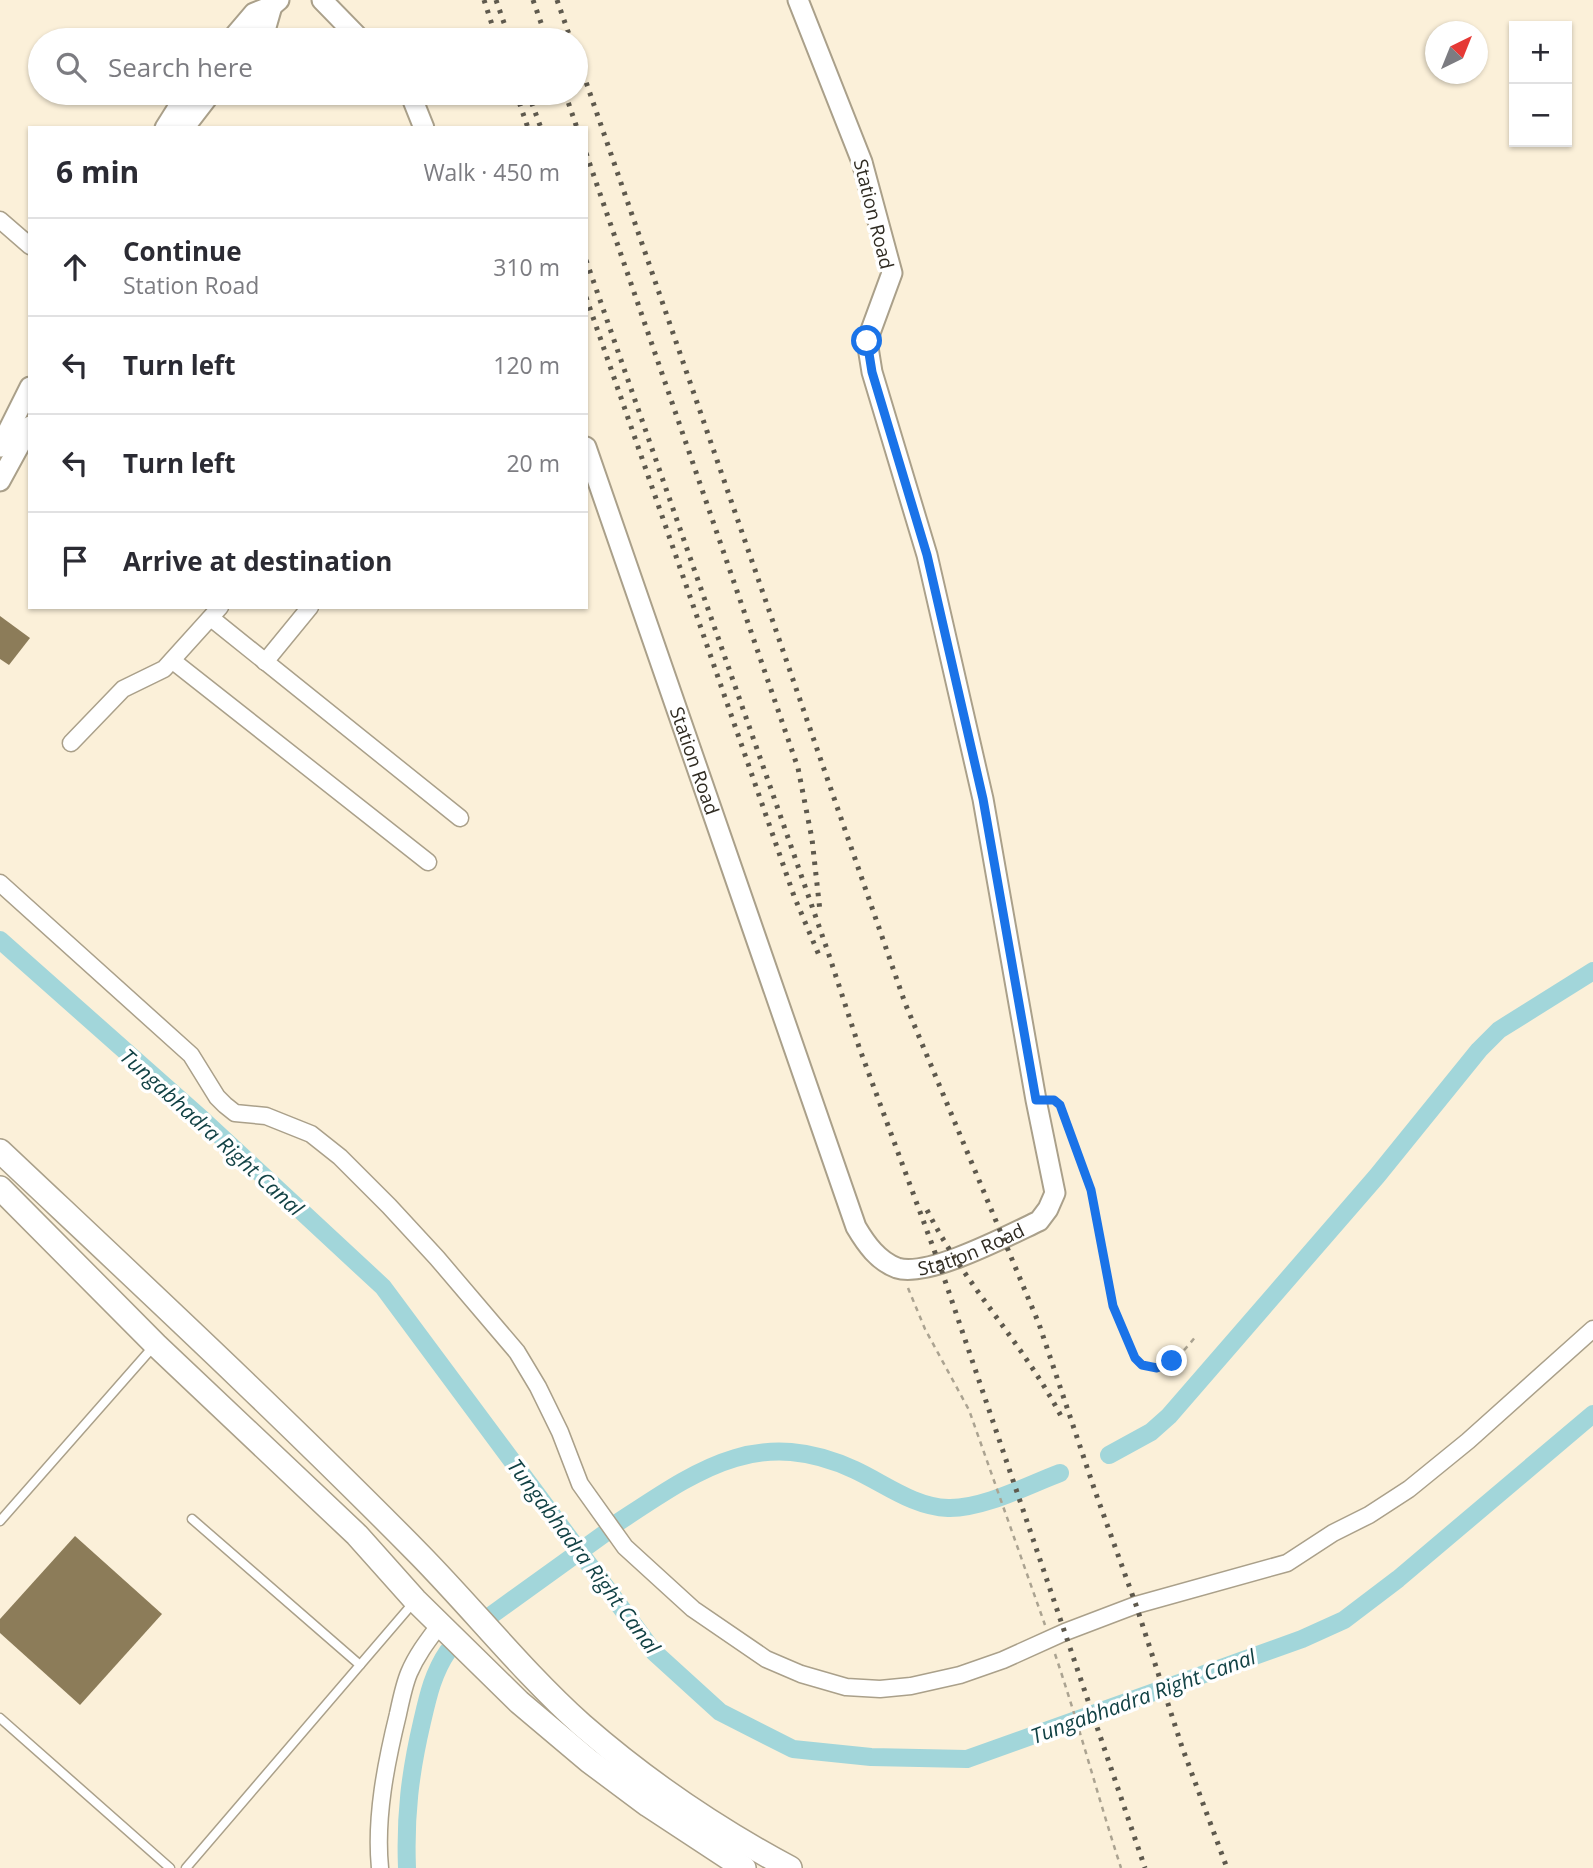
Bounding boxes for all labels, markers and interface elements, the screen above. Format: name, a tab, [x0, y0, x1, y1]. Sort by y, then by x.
north arrow	[1425, 21, 1488, 84]
map controls	[1509, 21, 1572, 147]
button: +	[1509, 21, 1572, 84]
search box	[28, 28, 588, 105]
icon: search	[52, 48, 90, 86]
text: Search here	[108, 49, 253, 85]
button: −	[1509, 84, 1572, 147]
text: 6 min	[56, 151, 139, 192]
text: Walk · 450 m	[423, 156, 560, 188]
street label: Station Road	[848, 156, 900, 272]
text: Continue	[123, 233, 242, 269]
icon: ahead	[56, 248, 94, 286]
text: 310 m	[493, 251, 560, 283]
text: Station Road	[123, 269, 259, 301]
route start	[851, 325, 882, 356]
icon: left	[56, 346, 94, 384]
text: Turn left	[123, 347, 235, 383]
text: 120 m	[493, 349, 560, 381]
icon: left	[56, 444, 94, 482]
text: Turn left	[123, 445, 235, 481]
text: 20 m	[506, 447, 560, 479]
icon: arrive	[56, 542, 94, 580]
text: Arrive at destination	[123, 543, 392, 579]
street label: Station Road	[664, 703, 725, 818]
water label: Tungabhadra Right Canal	[114, 1042, 310, 1222]
street label: Station Road	[915, 1217, 1029, 1282]
route end	[1156, 1345, 1187, 1376]
water label: Tungabhadra Right Canal	[501, 1453, 667, 1660]
water label: Tungabhadra Right Canal	[1027, 1642, 1260, 1750]

